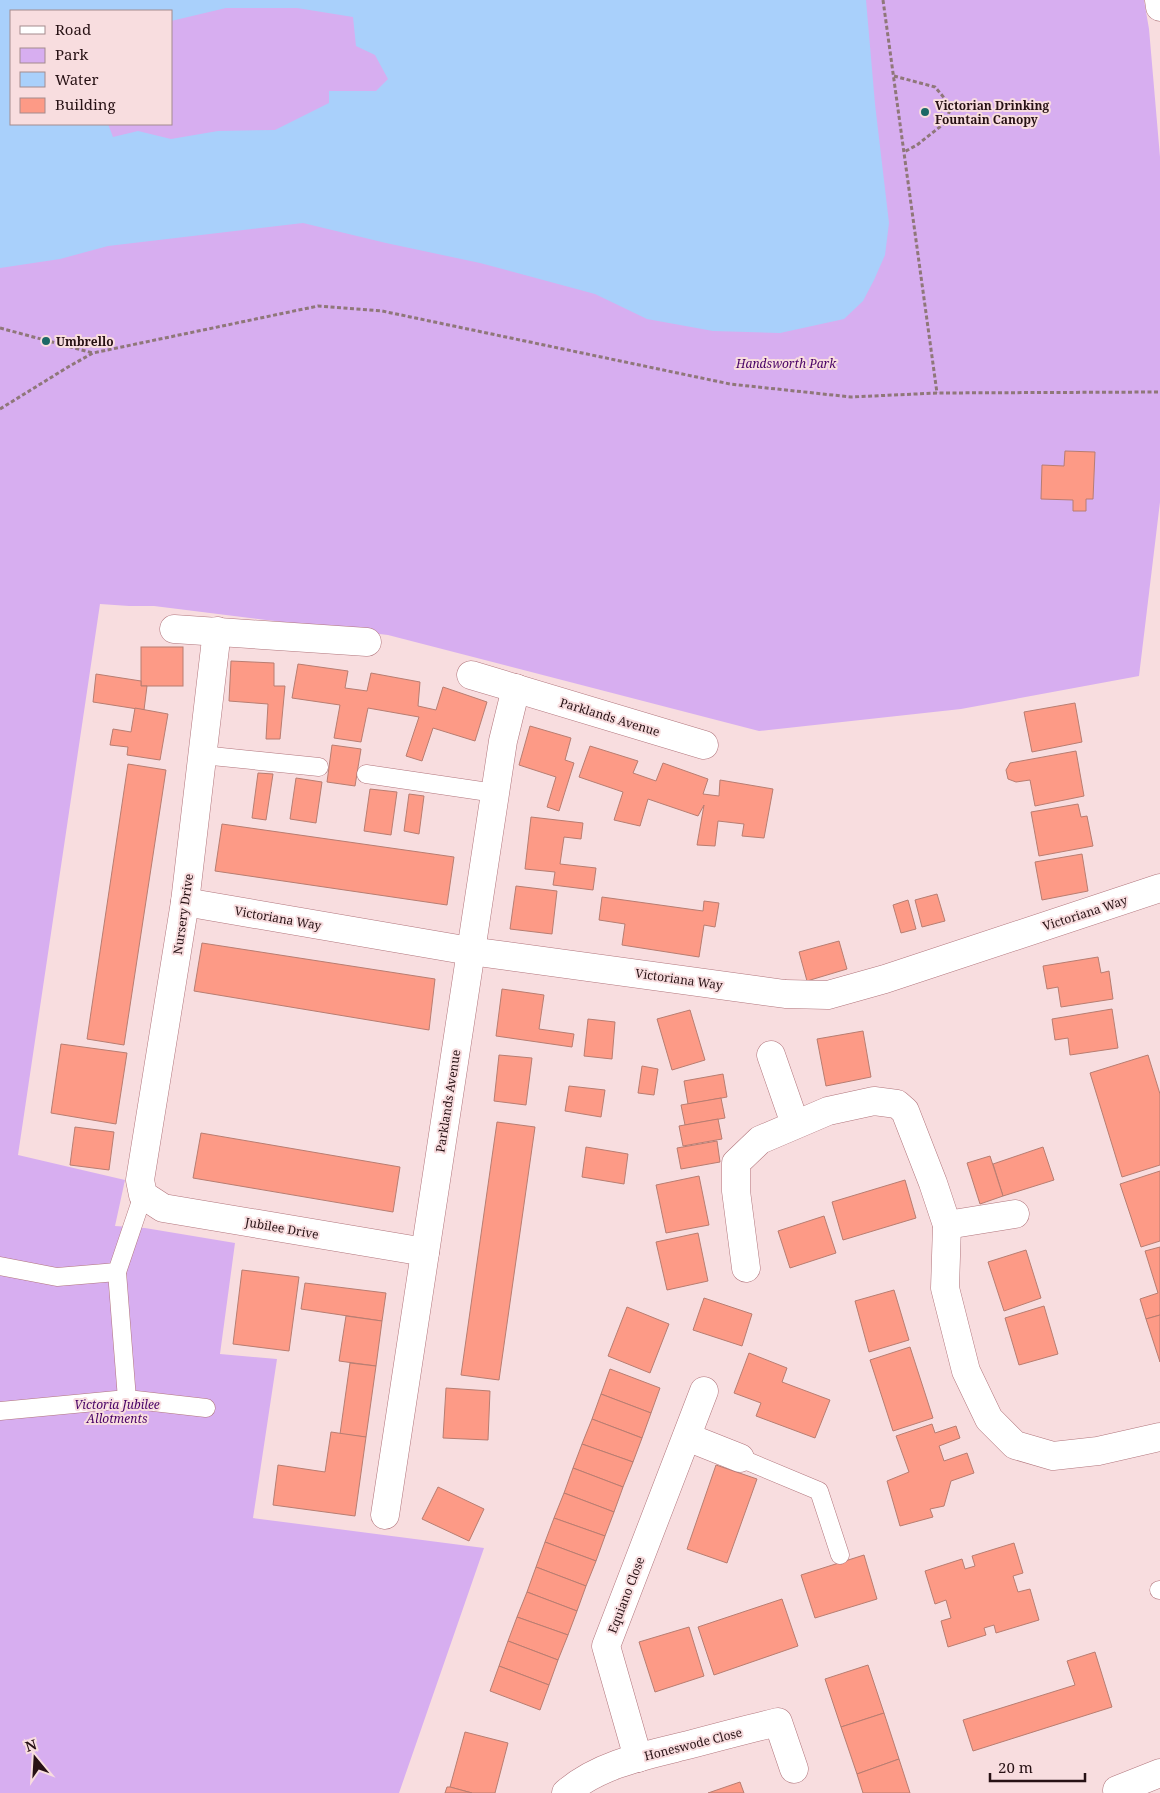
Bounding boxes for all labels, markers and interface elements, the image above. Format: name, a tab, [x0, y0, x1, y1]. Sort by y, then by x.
legend	[10, 10, 172, 125]
text: Road	[55, 19, 91, 39]
text: Park	[55, 44, 89, 64]
text: Water	[55, 69, 98, 89]
text: Building	[55, 94, 116, 114]
place label: Victorian Drinking Fountain Canopy	[935, 97, 1050, 128]
marker: Victorian Drinking Fountain Canopy	[919, 106, 931, 118]
place label: Umbrello	[56, 333, 114, 350]
marker: Umbrello	[40, 335, 52, 347]
park label: Handsworth Park	[735, 355, 837, 372]
street label: Parklands Avenue	[558, 694, 662, 740]
street label: Nursery Drive	[169, 873, 197, 955]
street label: Victoriana Way	[1041, 891, 1130, 935]
street label: Victoriana Way	[233, 902, 323, 934]
street label: Victoriana Way	[634, 964, 724, 994]
street label: Parklands Avenue	[431, 1048, 465, 1154]
street label: Jubilee Drive	[243, 1213, 320, 1243]
park label: Victoria Jubilee Allotments	[74, 1396, 160, 1427]
street label: Equiano Close	[604, 1554, 648, 1636]
street label: Honeswode Close	[642, 1724, 744, 1764]
north arrow	[10, 1733, 60, 1783]
text: N	[23, 1734, 39, 1756]
scale bar	[990, 1750, 1085, 1782]
text: 20 m	[998, 1757, 1033, 1777]

